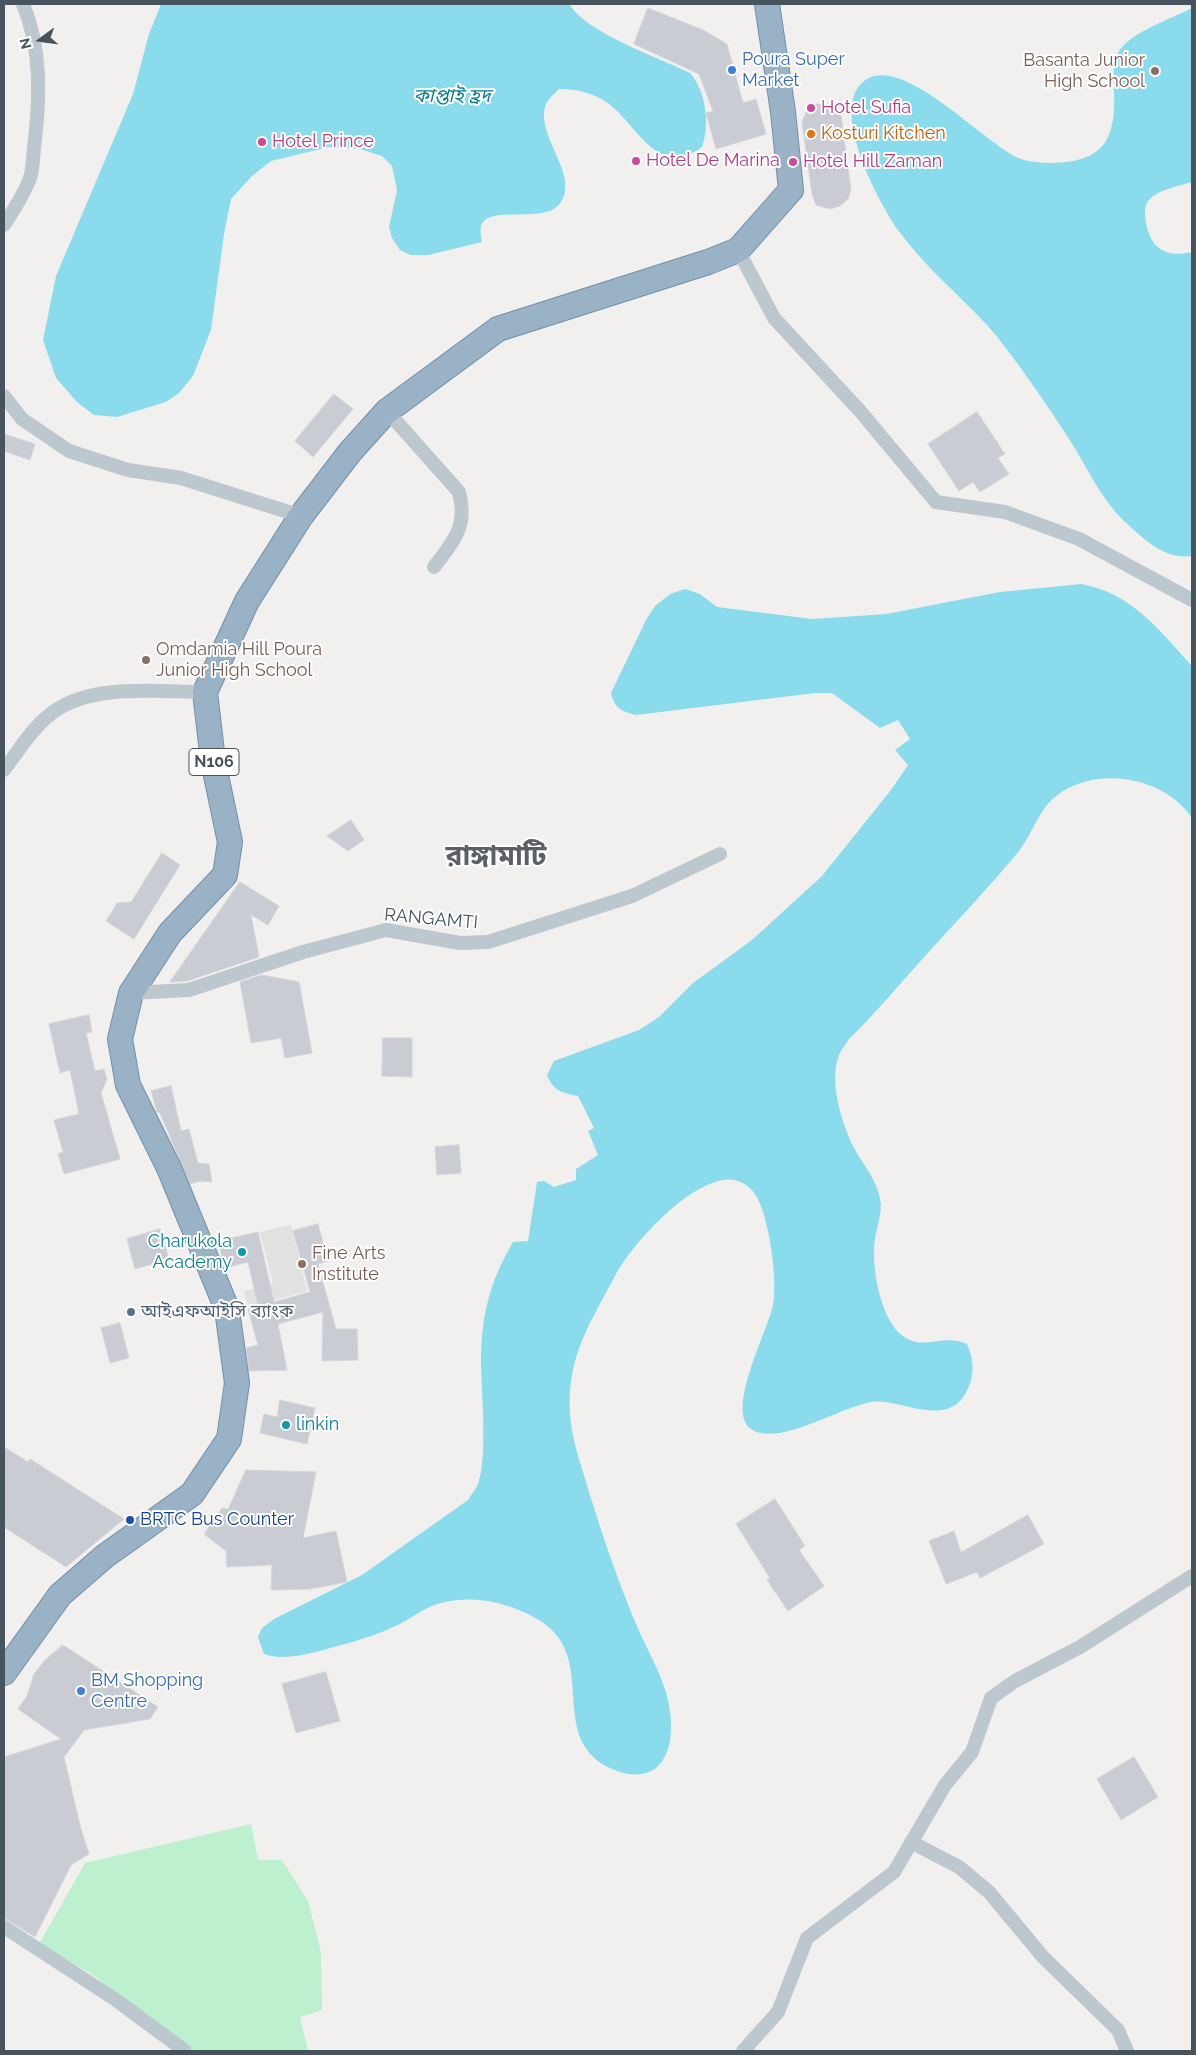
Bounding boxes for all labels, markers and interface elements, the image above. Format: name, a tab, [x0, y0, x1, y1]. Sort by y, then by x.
north arrow	[15, 15, 65, 65]
text: N	[16, 37, 35, 51]
place label: Poura Super Market	[742, 49, 845, 92]
place label: Basanta Junior High School	[1023, 50, 1145, 92]
marker: Poura Super Market	[726, 64, 738, 76]
marker: Basanta Junior High School	[1149, 65, 1161, 77]
water label: কাপ্তাই হ্রদ	[413, 85, 491, 107]
place label: Hotel Sufia	[821, 97, 911, 119]
marker: Hotel Sufia	[805, 102, 817, 114]
place label: Kosturi Kitchen	[821, 123, 946, 145]
marker: Kosturi Kitchen	[805, 128, 817, 140]
place label: Hotel Prince	[272, 131, 374, 153]
marker: Hotel Prince	[256, 136, 268, 148]
place label: Hotel De Marina	[646, 150, 780, 172]
place label: Hotel Hill Zaman	[803, 151, 942, 173]
marker: Hotel De Marina	[630, 155, 642, 167]
marker: Hotel Hill Zaman	[787, 156, 799, 168]
place label: Omdamia Hill Poura Junior High School	[156, 639, 322, 682]
marker: Omdamia Hill Poura Junior High School	[140, 654, 152, 666]
road number: N106	[189, 749, 239, 776]
district label: রাঙ্গামাটি	[446, 840, 546, 874]
street label: RANGAMTI	[383, 904, 479, 934]
place label: Charukola Academy	[148, 1231, 232, 1274]
place label: Fine Arts Institute	[312, 1243, 385, 1286]
marker: Charukola Academy	[236, 1246, 248, 1258]
marker: Fine Arts Institute	[296, 1258, 308, 1270]
place label: আইএফআইসি ব্যাংক	[141, 1301, 293, 1323]
marker: আইএফআইসি ব্যাংক	[125, 1306, 137, 1318]
place label: linkin	[296, 1414, 339, 1436]
marker: linkin	[280, 1419, 292, 1431]
place label: BRTC Bus Counter	[140, 1509, 294, 1531]
marker: BRTC Bus Counter	[124, 1514, 136, 1526]
place label: BM Shopping Centre	[91, 1670, 203, 1712]
marker: BM Shopping Centre	[75, 1685, 87, 1697]

